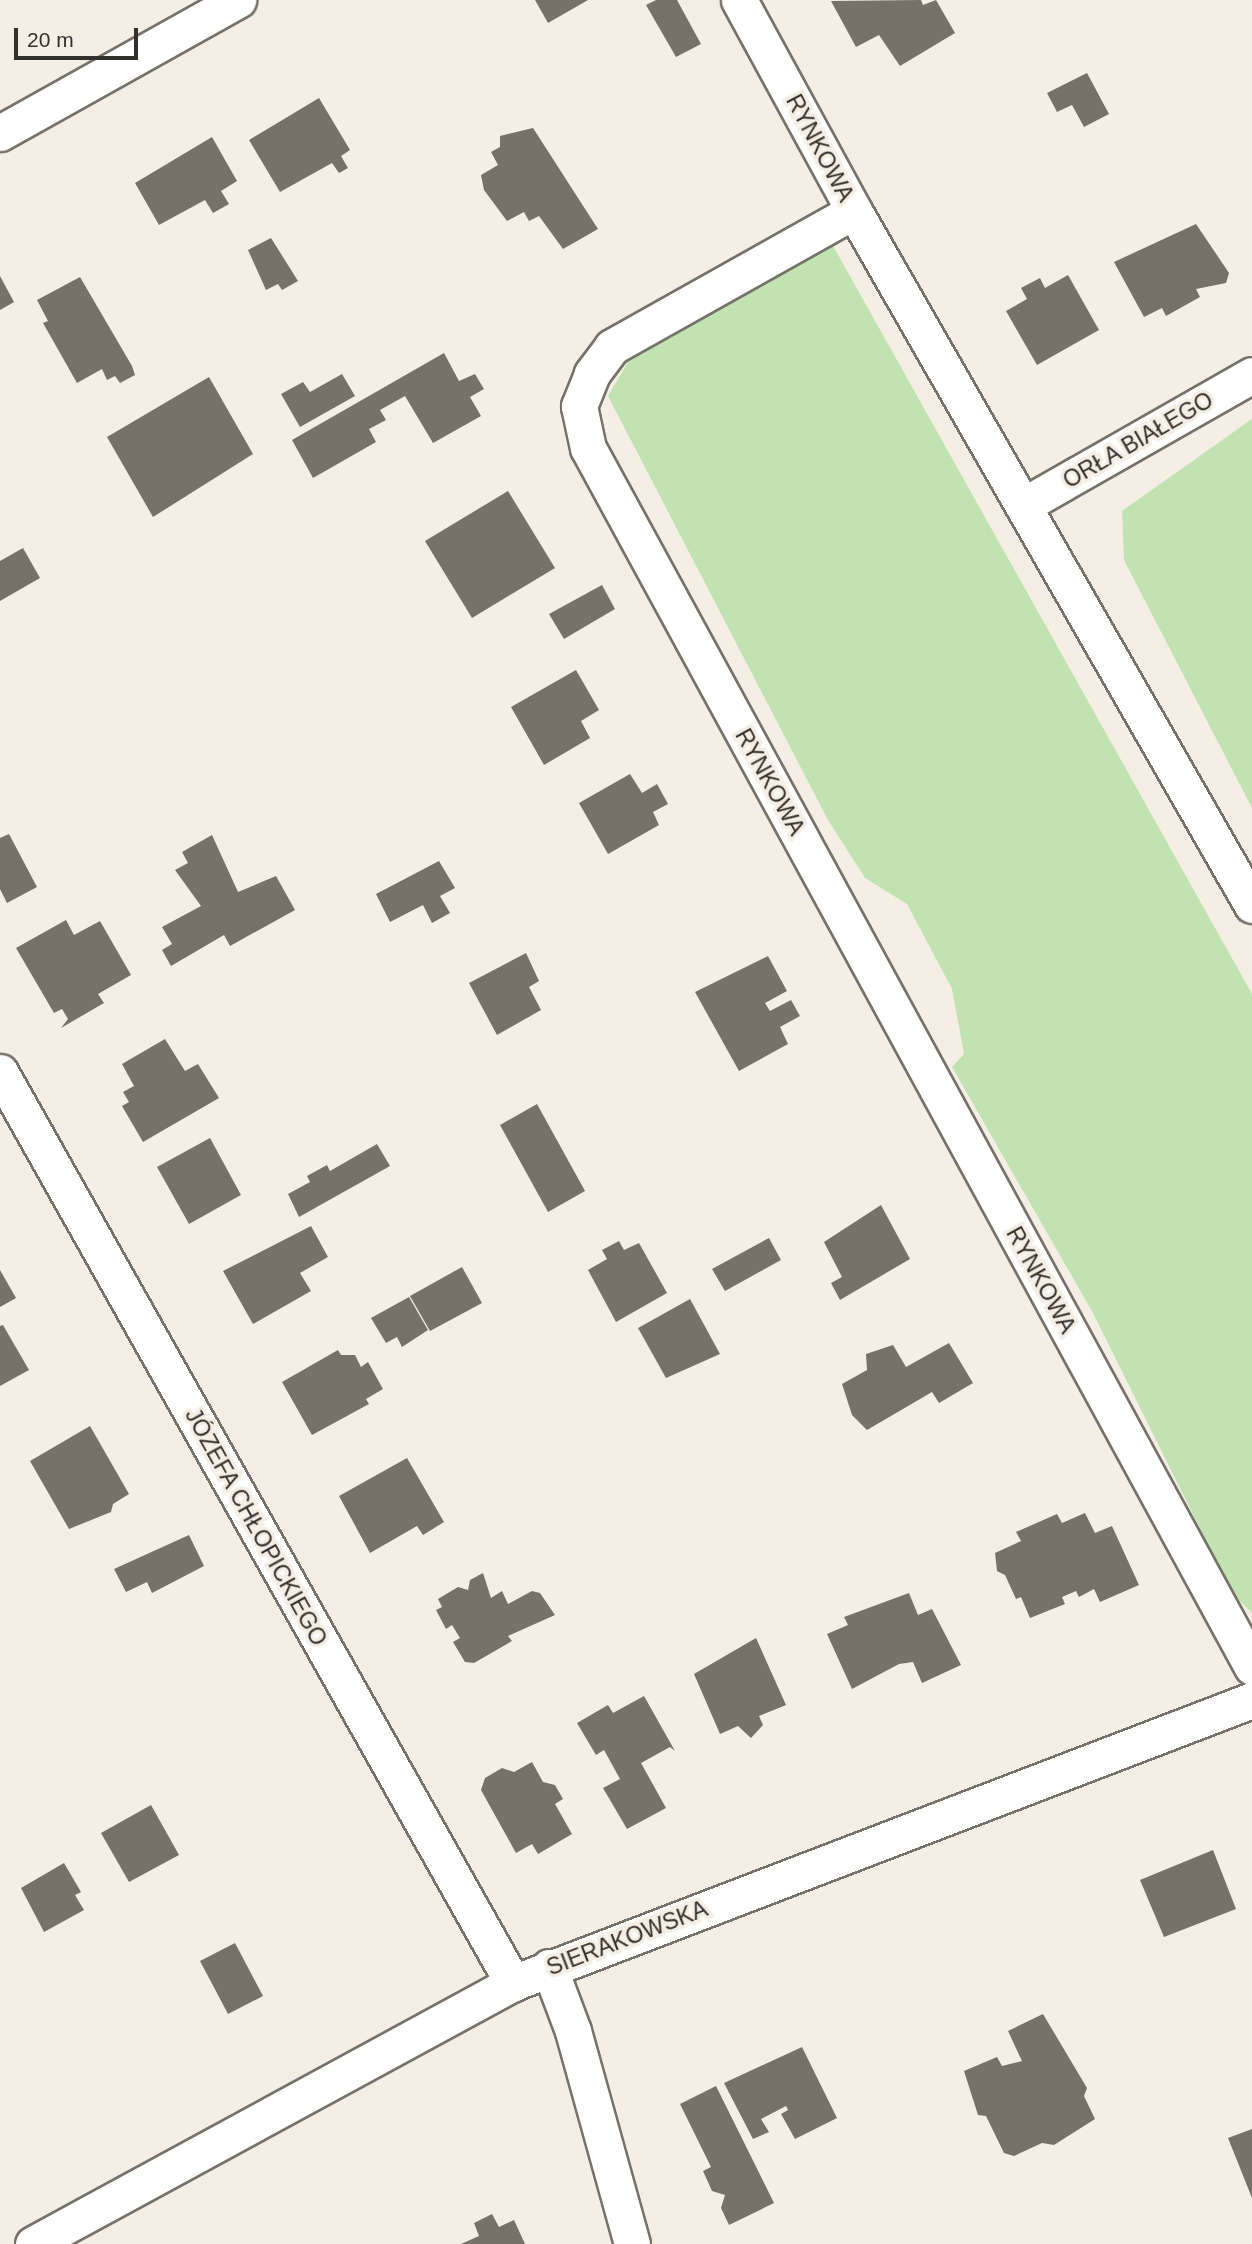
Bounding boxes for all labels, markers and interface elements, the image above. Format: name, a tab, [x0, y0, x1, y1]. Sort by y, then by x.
scale bar	[18, 14, 142, 58]
text: 20 m	[27, 28, 74, 51]
street label: RYNKOWA	[780, 90, 860, 206]
street label: ORŁA BIAŁEGO	[1057, 386, 1219, 494]
street label: RYNKOWA	[729, 724, 811, 840]
street label: RYNKOWA	[1000, 1222, 1082, 1338]
street label: JÓZEFA CHŁOPICKIEGO	[179, 1403, 333, 1651]
street label: SIERAKOWSKA	[543, 1895, 711, 1981]

